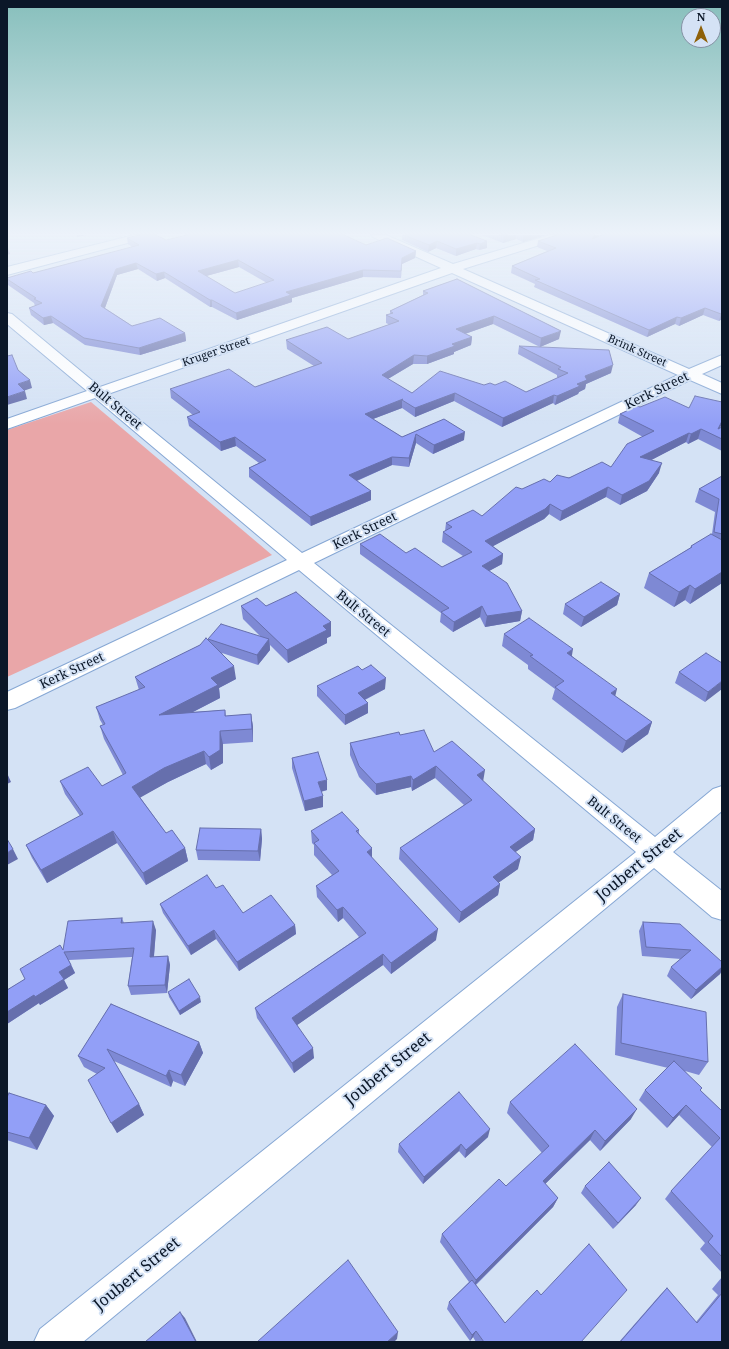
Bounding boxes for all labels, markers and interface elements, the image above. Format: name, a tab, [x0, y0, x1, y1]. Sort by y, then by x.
north arrow	[681, 8, 721, 48]
text: N	[697, 9, 705, 24]
street label: Brink Street	[606, 332, 668, 370]
street label: Kruger Street	[181, 334, 251, 370]
street label: Kerk Street	[623, 369, 691, 413]
street label: Bult Street	[85, 379, 145, 433]
street label: Kerk Street	[331, 509, 399, 553]
street label: Bult Street	[333, 587, 393, 641]
street label: Kerk Street	[37, 649, 107, 693]
street label: Bult Street	[584, 793, 644, 847]
street label: Joubert Street	[592, 824, 686, 906]
street label: Joubert Street	[341, 1028, 435, 1110]
street label: Joubert Street	[90, 1233, 184, 1315]

